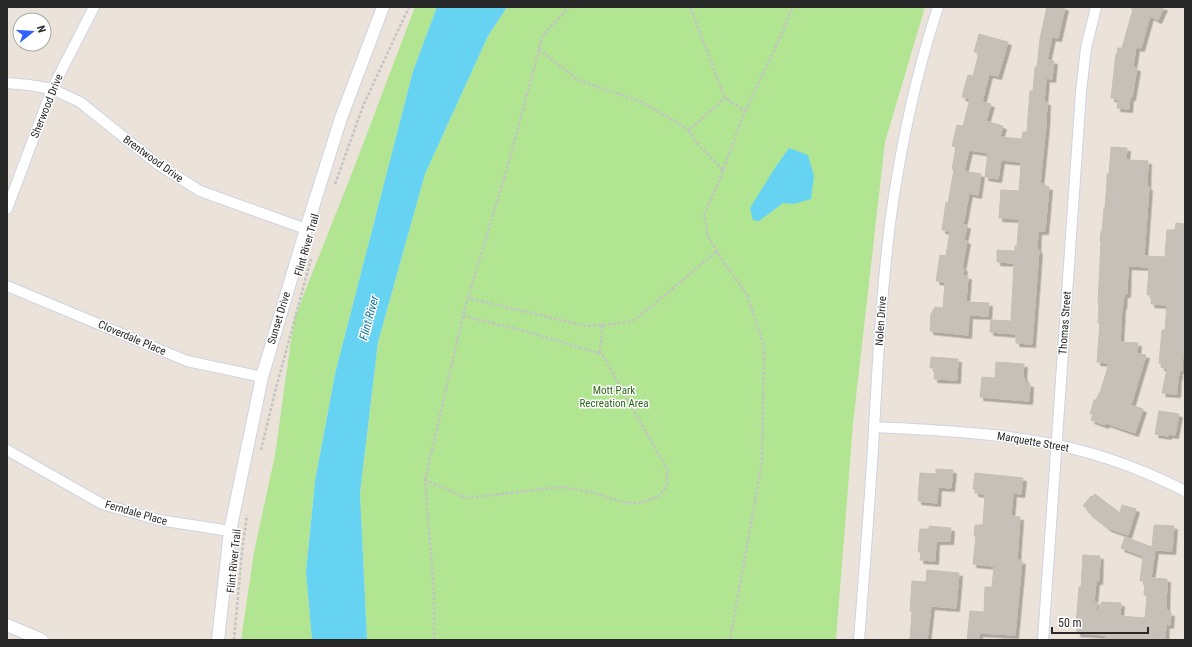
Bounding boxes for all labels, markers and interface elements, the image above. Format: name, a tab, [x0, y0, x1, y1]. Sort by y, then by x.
north arrow	[12, 12, 52, 52]
text: N	[34, 24, 48, 35]
street label: Sherwood Drive	[28, 72, 66, 140]
street label: Brentwood Drive	[120, 133, 186, 185]
street label: Flint River Trail	[292, 212, 322, 278]
street label: Sunset Drive	[265, 290, 293, 346]
street label: Thomas Street	[1056, 291, 1074, 355]
water label: Flint River	[356, 294, 382, 342]
street label: Nolen Drive	[873, 296, 889, 346]
street label: Cloverdale Place	[96, 318, 168, 358]
park label: Mott Park Recreation Area	[580, 384, 648, 410]
street label: Marquette Street	[996, 429, 1070, 455]
street label: Ferndale Place	[103, 498, 169, 528]
street label: Flint River Trail	[224, 528, 244, 594]
scale bar	[1052, 609, 1148, 635]
text: 50 m	[1058, 616, 1082, 630]

